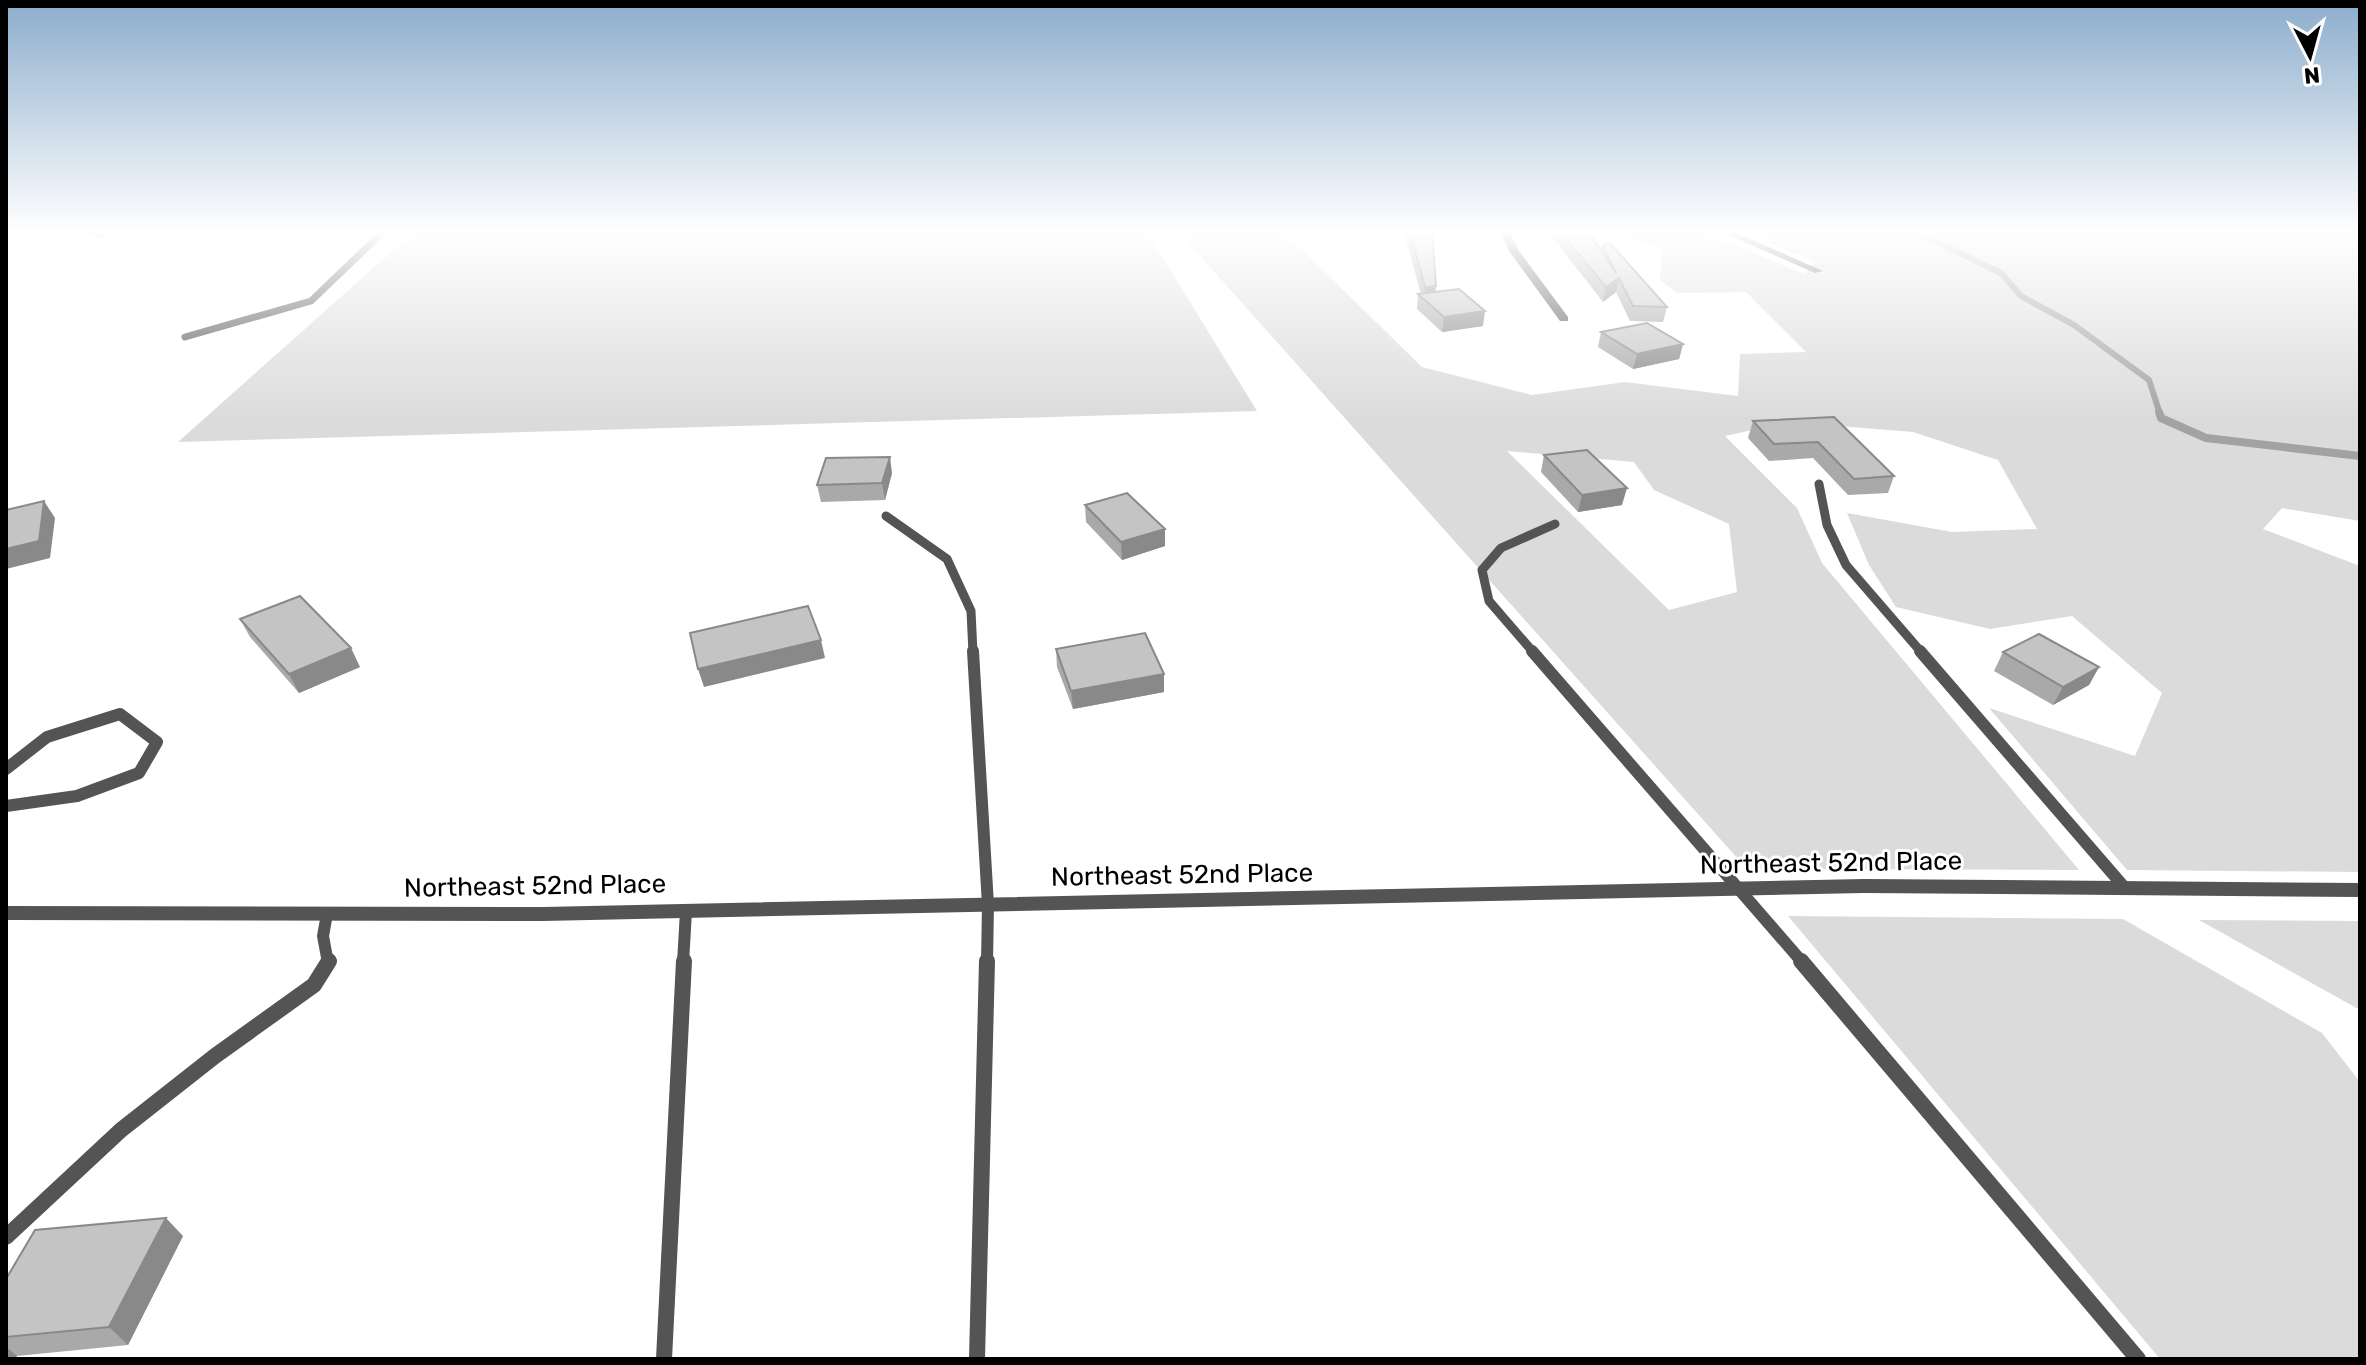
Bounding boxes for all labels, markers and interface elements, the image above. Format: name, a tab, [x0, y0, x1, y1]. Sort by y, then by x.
north arrow	[2270, 16, 2350, 96]
text: N	[2303, 61, 2321, 90]
street label: Northeast 52nd Place	[1700, 845, 1962, 881]
street label: Northeast 52nd Place	[1051, 857, 1313, 893]
street label: Northeast 52nd Place	[404, 868, 666, 904]

